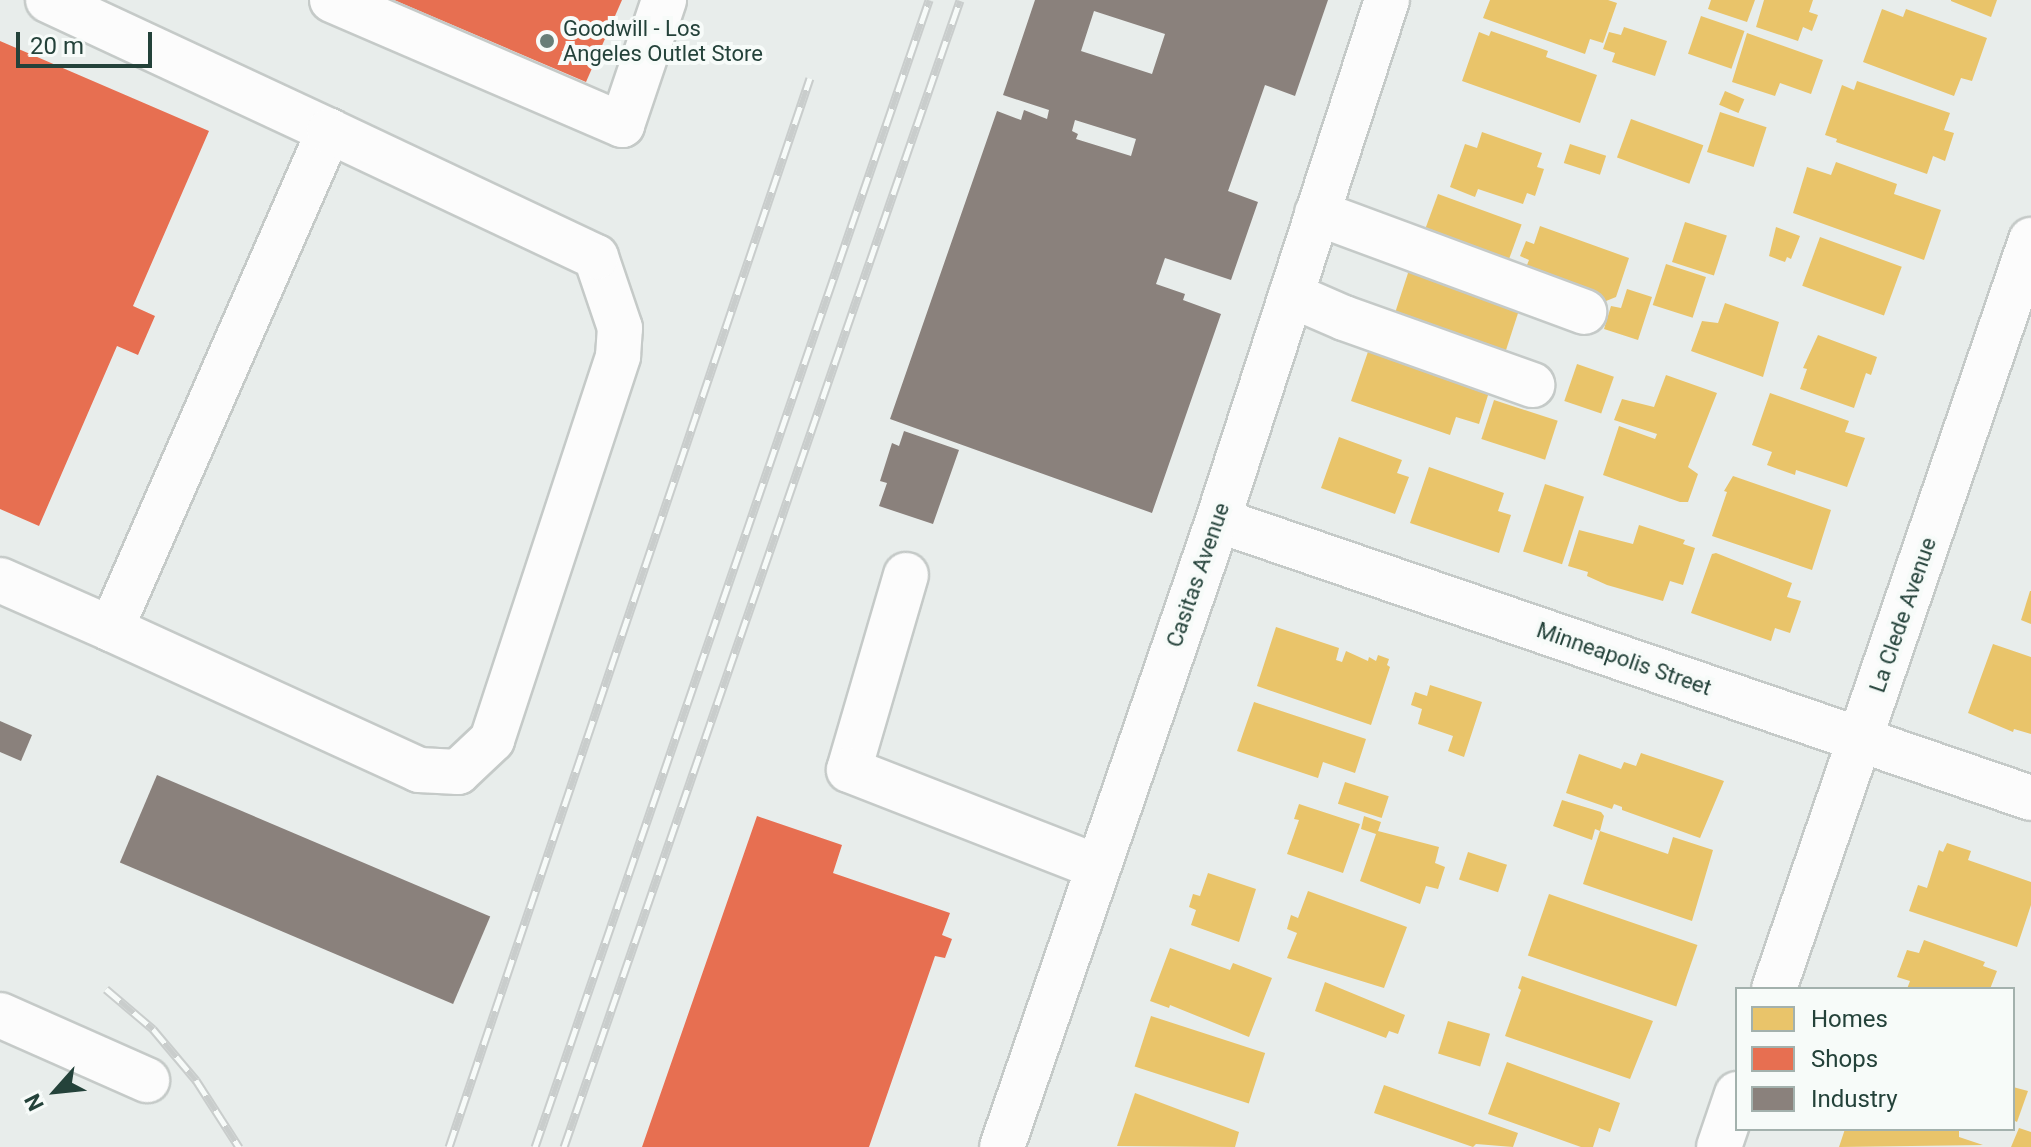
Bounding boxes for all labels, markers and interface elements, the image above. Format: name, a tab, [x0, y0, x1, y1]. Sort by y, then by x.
place label: Goodwill - Los Angeles Outlet Store	[563, 15, 763, 66]
scale bar	[20, 16, 156, 66]
text: 20 m	[30, 32, 84, 60]
marker: Goodwill - Los Angeles Outlet Store	[538, 32, 556, 50]
street label: Casitas Avenue	[1161, 499, 1235, 651]
street label: La Clede Avenue	[1864, 534, 1942, 696]
street label: Minneapolis Street	[1533, 617, 1715, 701]
legend	[1735, 987, 2015, 1131]
text: Homes	[1811, 1005, 1888, 1033]
text: Shops	[1811, 1045, 1878, 1073]
north arrow	[16, 1051, 96, 1131]
text: Industry	[1811, 1085, 1897, 1113]
text: N	[20, 1090, 49, 1115]

